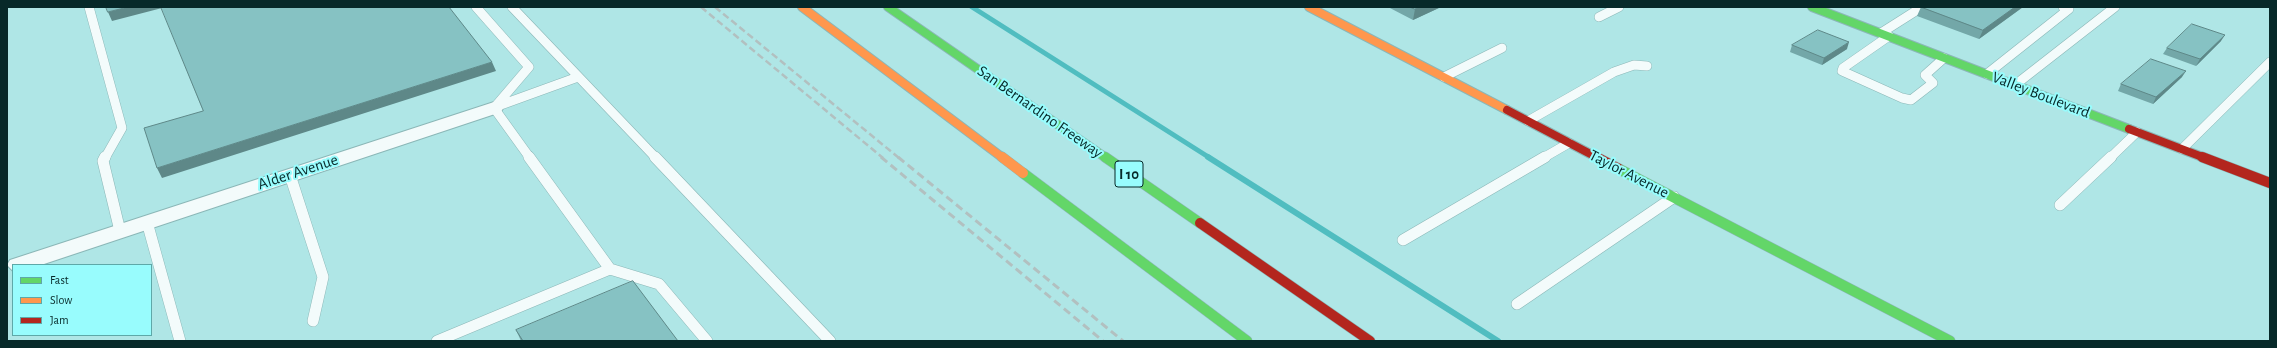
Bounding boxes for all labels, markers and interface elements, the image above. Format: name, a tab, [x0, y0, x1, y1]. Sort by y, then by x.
street label: San Bernardino Freeway	[974, 61, 1106, 163]
street label: Valley Boulevard	[1989, 68, 2093, 122]
street label: Taylor Avenue	[1586, 146, 1672, 202]
street label: Alder Avenue	[255, 150, 341, 194]
road number: I 10	[1115, 161, 1143, 187]
legend	[12, 264, 152, 336]
text: Fast	[50, 274, 69, 286]
text: Slow	[50, 294, 72, 306]
text: Jam	[50, 314, 69, 326]

